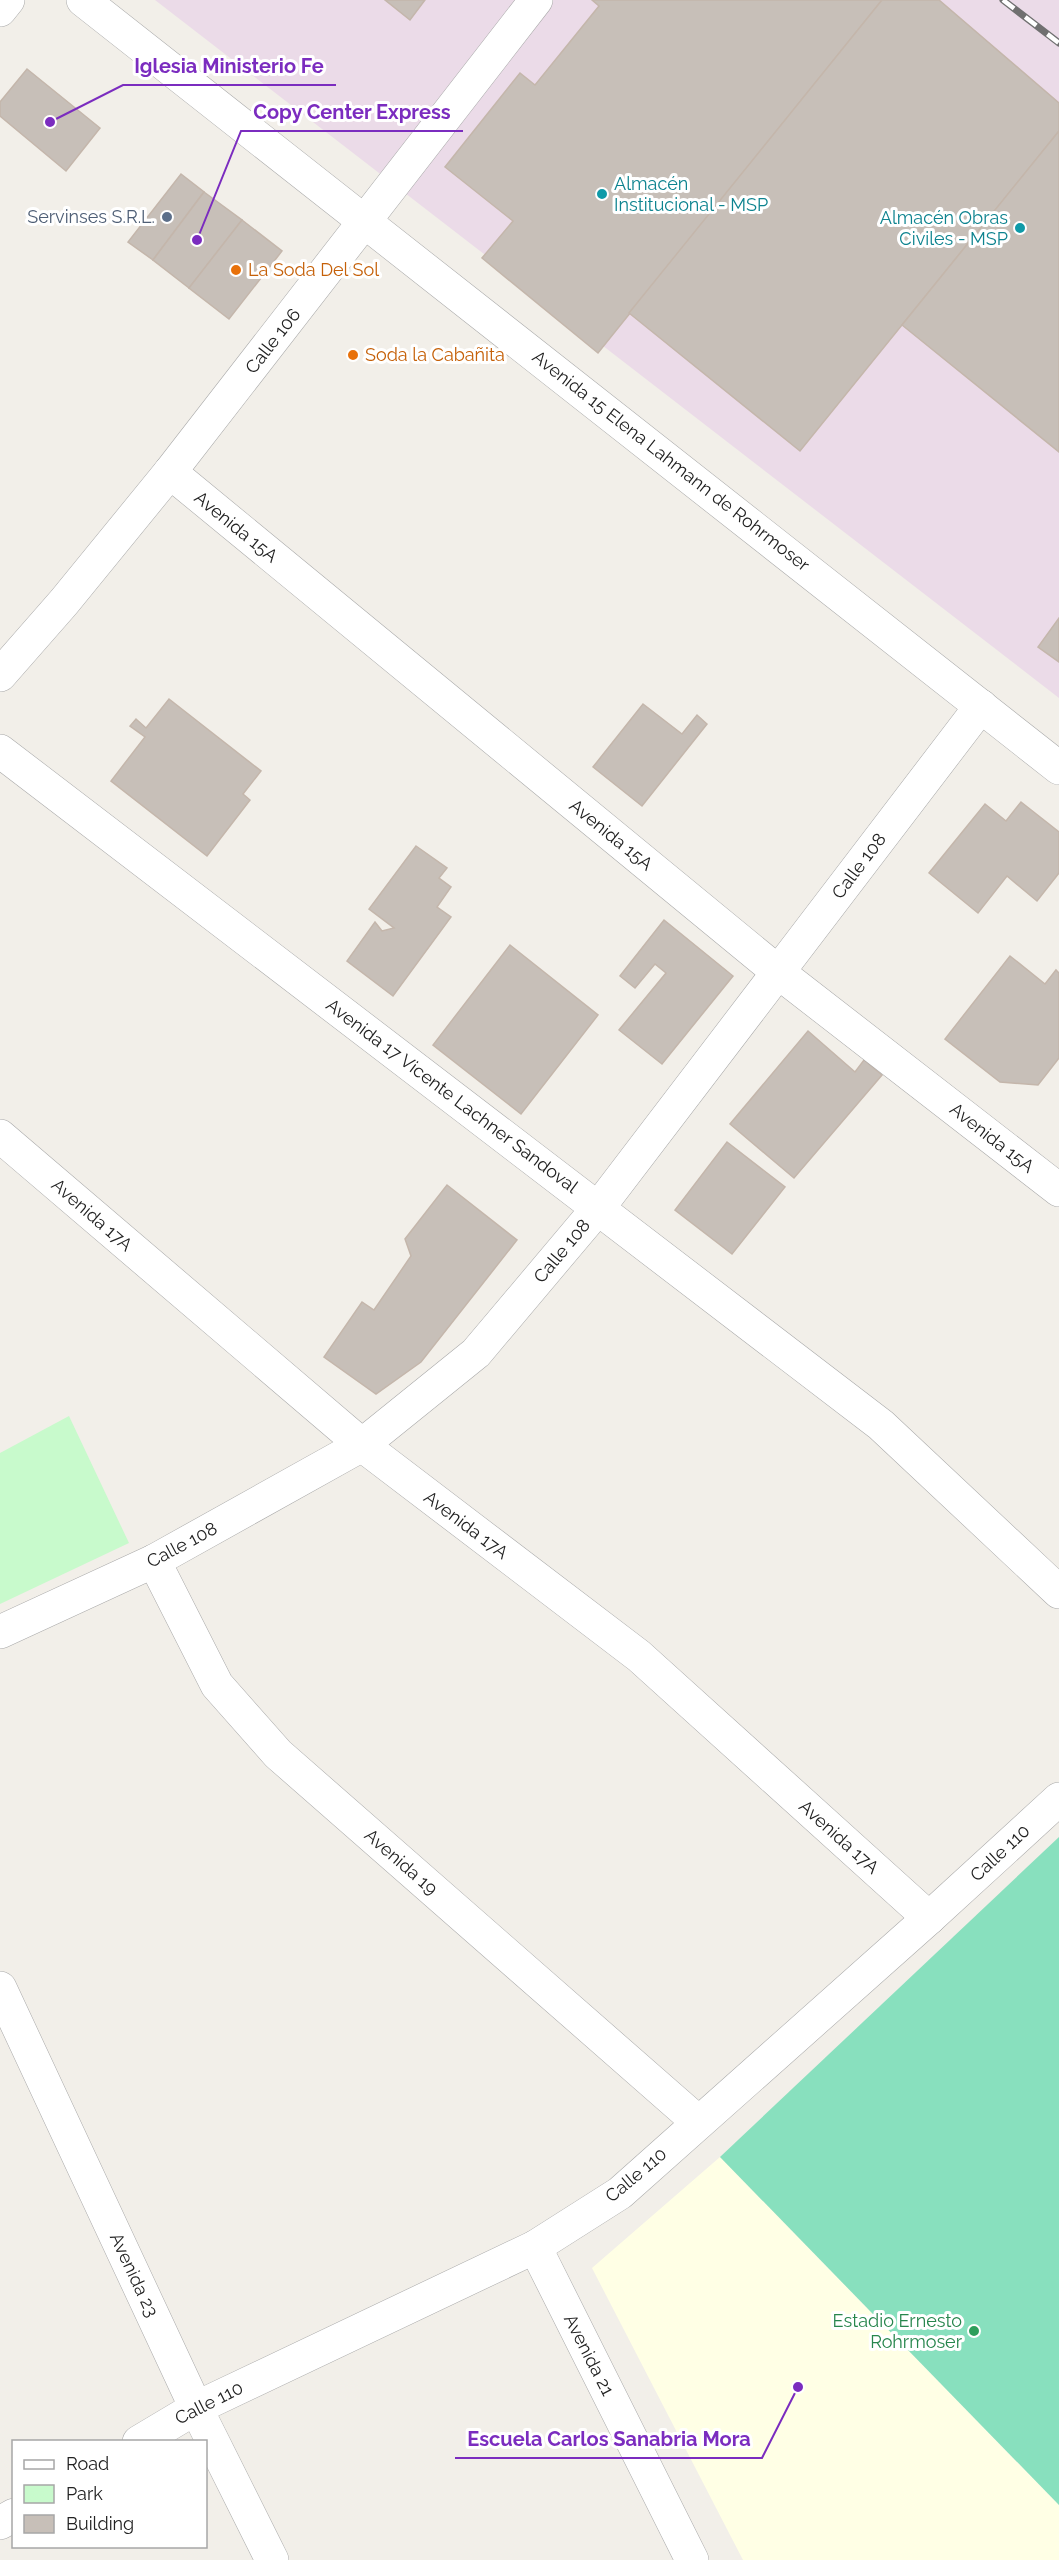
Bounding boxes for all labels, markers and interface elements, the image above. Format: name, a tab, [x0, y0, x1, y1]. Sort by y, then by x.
callout: Iglesia Ministerio Fe	[123, 47, 336, 85]
text: Iglesia Ministerio Fe	[134, 54, 324, 78]
callout: Copy Center Express	[241, 93, 463, 131]
text: Copy Center Express	[253, 100, 451, 124]
place label: Almacén Institucional - MSP	[614, 173, 768, 215]
marker: Almacén Institucional - MSP	[595, 187, 609, 201]
place label: Servinses S.R.L.	[27, 206, 155, 227]
place label: Almacén Obras Civiles - MSP	[880, 207, 1008, 249]
marker: Servinses S.R.L.	[160, 210, 174, 224]
marker: Almacén Obras Civiles - MSP	[1013, 221, 1027, 235]
place label: La Soda Del Sol	[248, 259, 379, 280]
marker: La Soda Del Sol	[229, 263, 243, 277]
street label: Calle 106	[241, 304, 305, 377]
place label: Soda la Cabañita	[365, 344, 505, 365]
street label: Avenida 15 Elena Lahmann de Rohrmoser	[529, 346, 815, 576]
marker: Soda la Cabañita	[346, 348, 360, 362]
street label: Avenida 15A	[190, 487, 282, 567]
street label: Avenida 15A	[565, 795, 657, 875]
street label: Calle 108	[827, 829, 890, 903]
street label: Avenida 17 Vicente Lachner Sandoval	[322, 994, 582, 1197]
street label: Avenida 15A	[946, 1098, 1039, 1177]
street label: Avenida 17A	[48, 1174, 137, 1255]
street label: Calle 108	[529, 1215, 594, 1287]
street label: Avenida 17A	[420, 1486, 513, 1563]
street label: Calle 108	[143, 1517, 220, 1572]
street label: Avenida 17A	[795, 1795, 884, 1878]
street label: Calle 110	[966, 1820, 1034, 1885]
street label: Avenida 19	[361, 1824, 442, 1899]
street label: Calle 110	[601, 2143, 671, 2206]
street label: Avenida 23	[106, 2229, 163, 2320]
place label: Estadio Ernesto Rohrmoser	[833, 2310, 963, 2352]
street label: Avenida 21	[560, 2311, 619, 2399]
marker: Estadio Ernesto Rohrmoser	[967, 2324, 981, 2338]
street label: Calle 110	[171, 2377, 246, 2429]
callout: Escuela Carlos Sanabria Mora	[455, 2420, 762, 2458]
text: Escuela Carlos Sanabria Mora	[467, 2427, 751, 2451]
legend	[12, 2440, 207, 2548]
text: Road	[66, 2453, 109, 2474]
text: Park	[66, 2483, 103, 2504]
text: Building	[66, 2513, 134, 2534]

